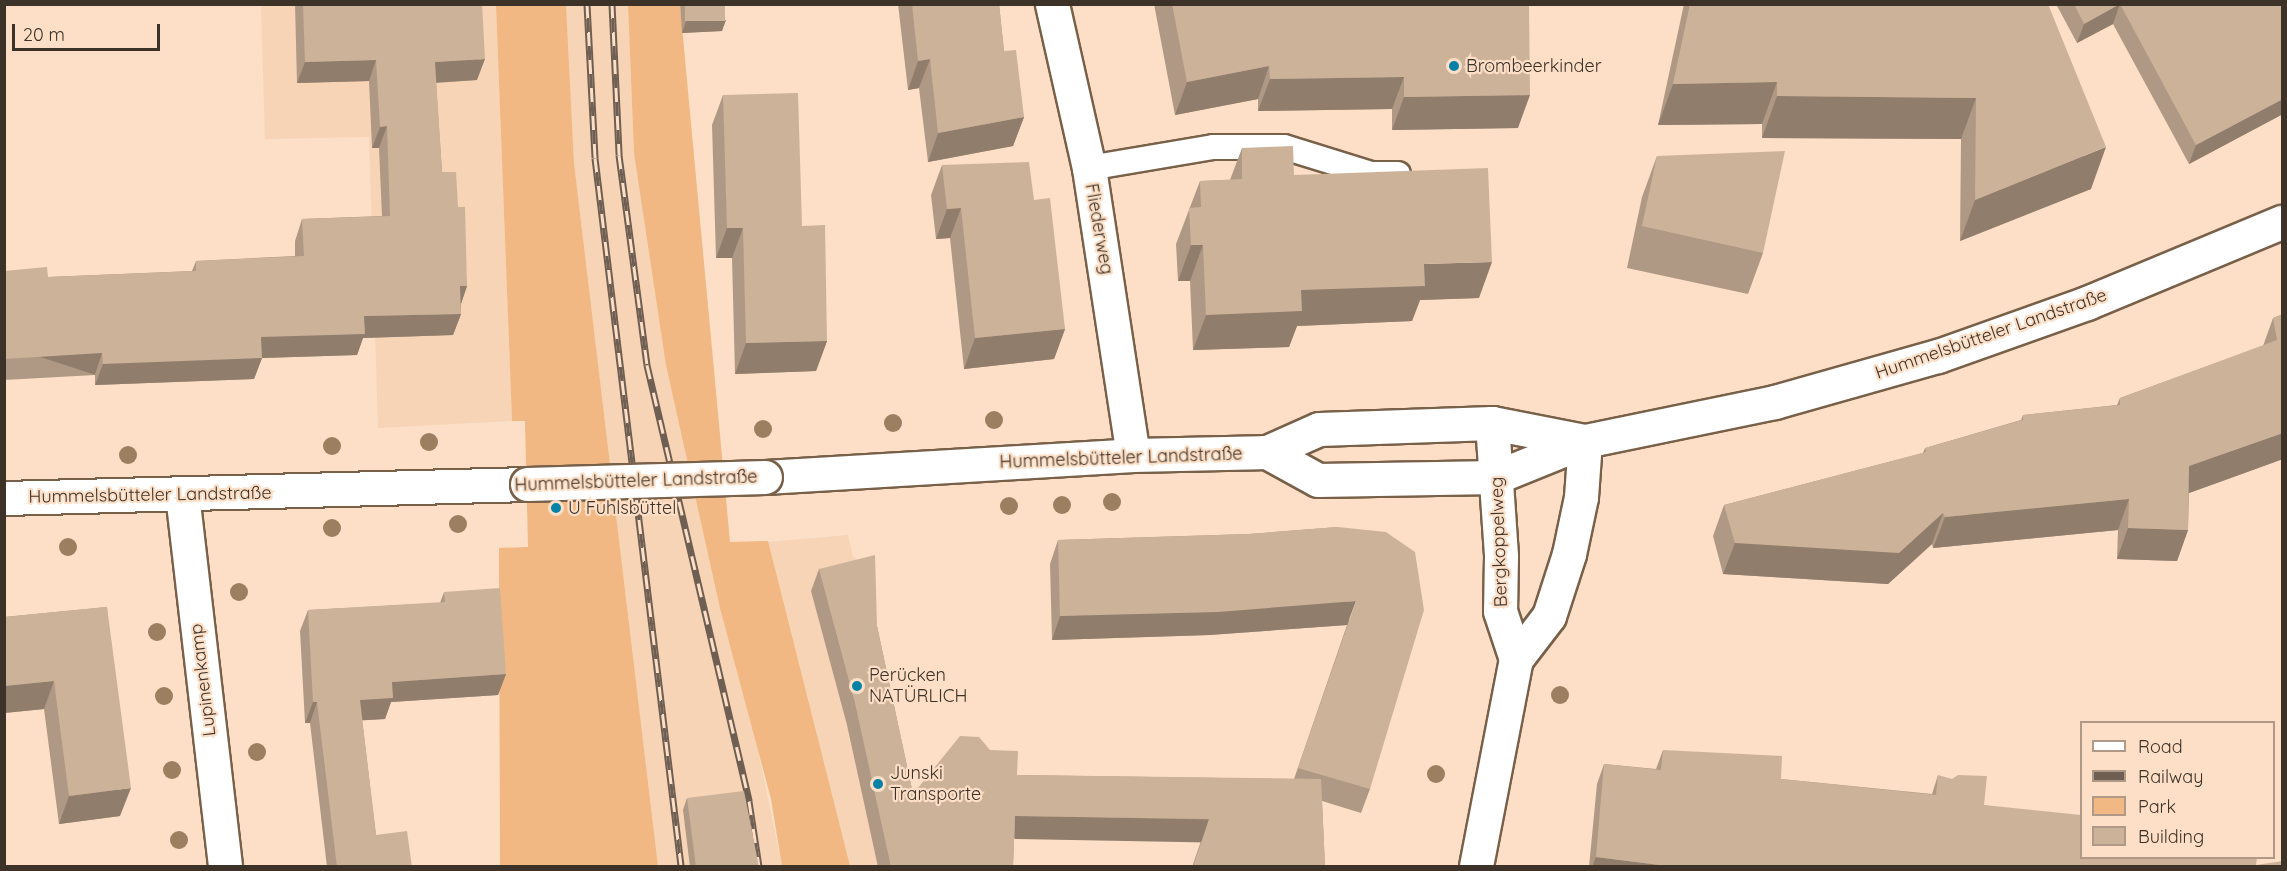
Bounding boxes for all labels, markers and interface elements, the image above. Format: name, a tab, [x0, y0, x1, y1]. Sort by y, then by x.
scale bar	[15, 12, 164, 50]
text: 20 m	[23, 23, 65, 46]
place label: Brombeerkinder	[1466, 55, 1602, 77]
marker: Brombeerkinder	[1447, 59, 1461, 73]
street label: Fliederweg	[1080, 182, 1118, 276]
street label: Hummelsbütteler Landstraße	[1872, 284, 2110, 384]
street label: Hummelsbütteler Landstraße	[999, 443, 1243, 473]
street label: Hummelsbütteler Landstraße	[514, 466, 758, 496]
street label: Bergkoppelweg	[1486, 476, 1512, 608]
street label: Hummelsbütteler Landstraße	[28, 482, 272, 508]
place label: U Fuhlsbüttel	[568, 497, 676, 519]
marker: U Fuhlsbüttel	[549, 501, 563, 515]
street label: Lupinenkamp	[185, 622, 221, 738]
place label: Perücken NATÜRLICH	[869, 665, 967, 708]
marker: Perücken NATÜRLICH	[850, 679, 864, 693]
legend	[2080, 721, 2275, 859]
text: Road	[2138, 735, 2183, 758]
place label: Junski Transporte	[890, 763, 981, 806]
text: Railway	[2138, 765, 2204, 788]
marker: Junski Transporte	[871, 777, 885, 791]
text: Park	[2138, 795, 2176, 818]
text: Building	[2138, 825, 2204, 848]

